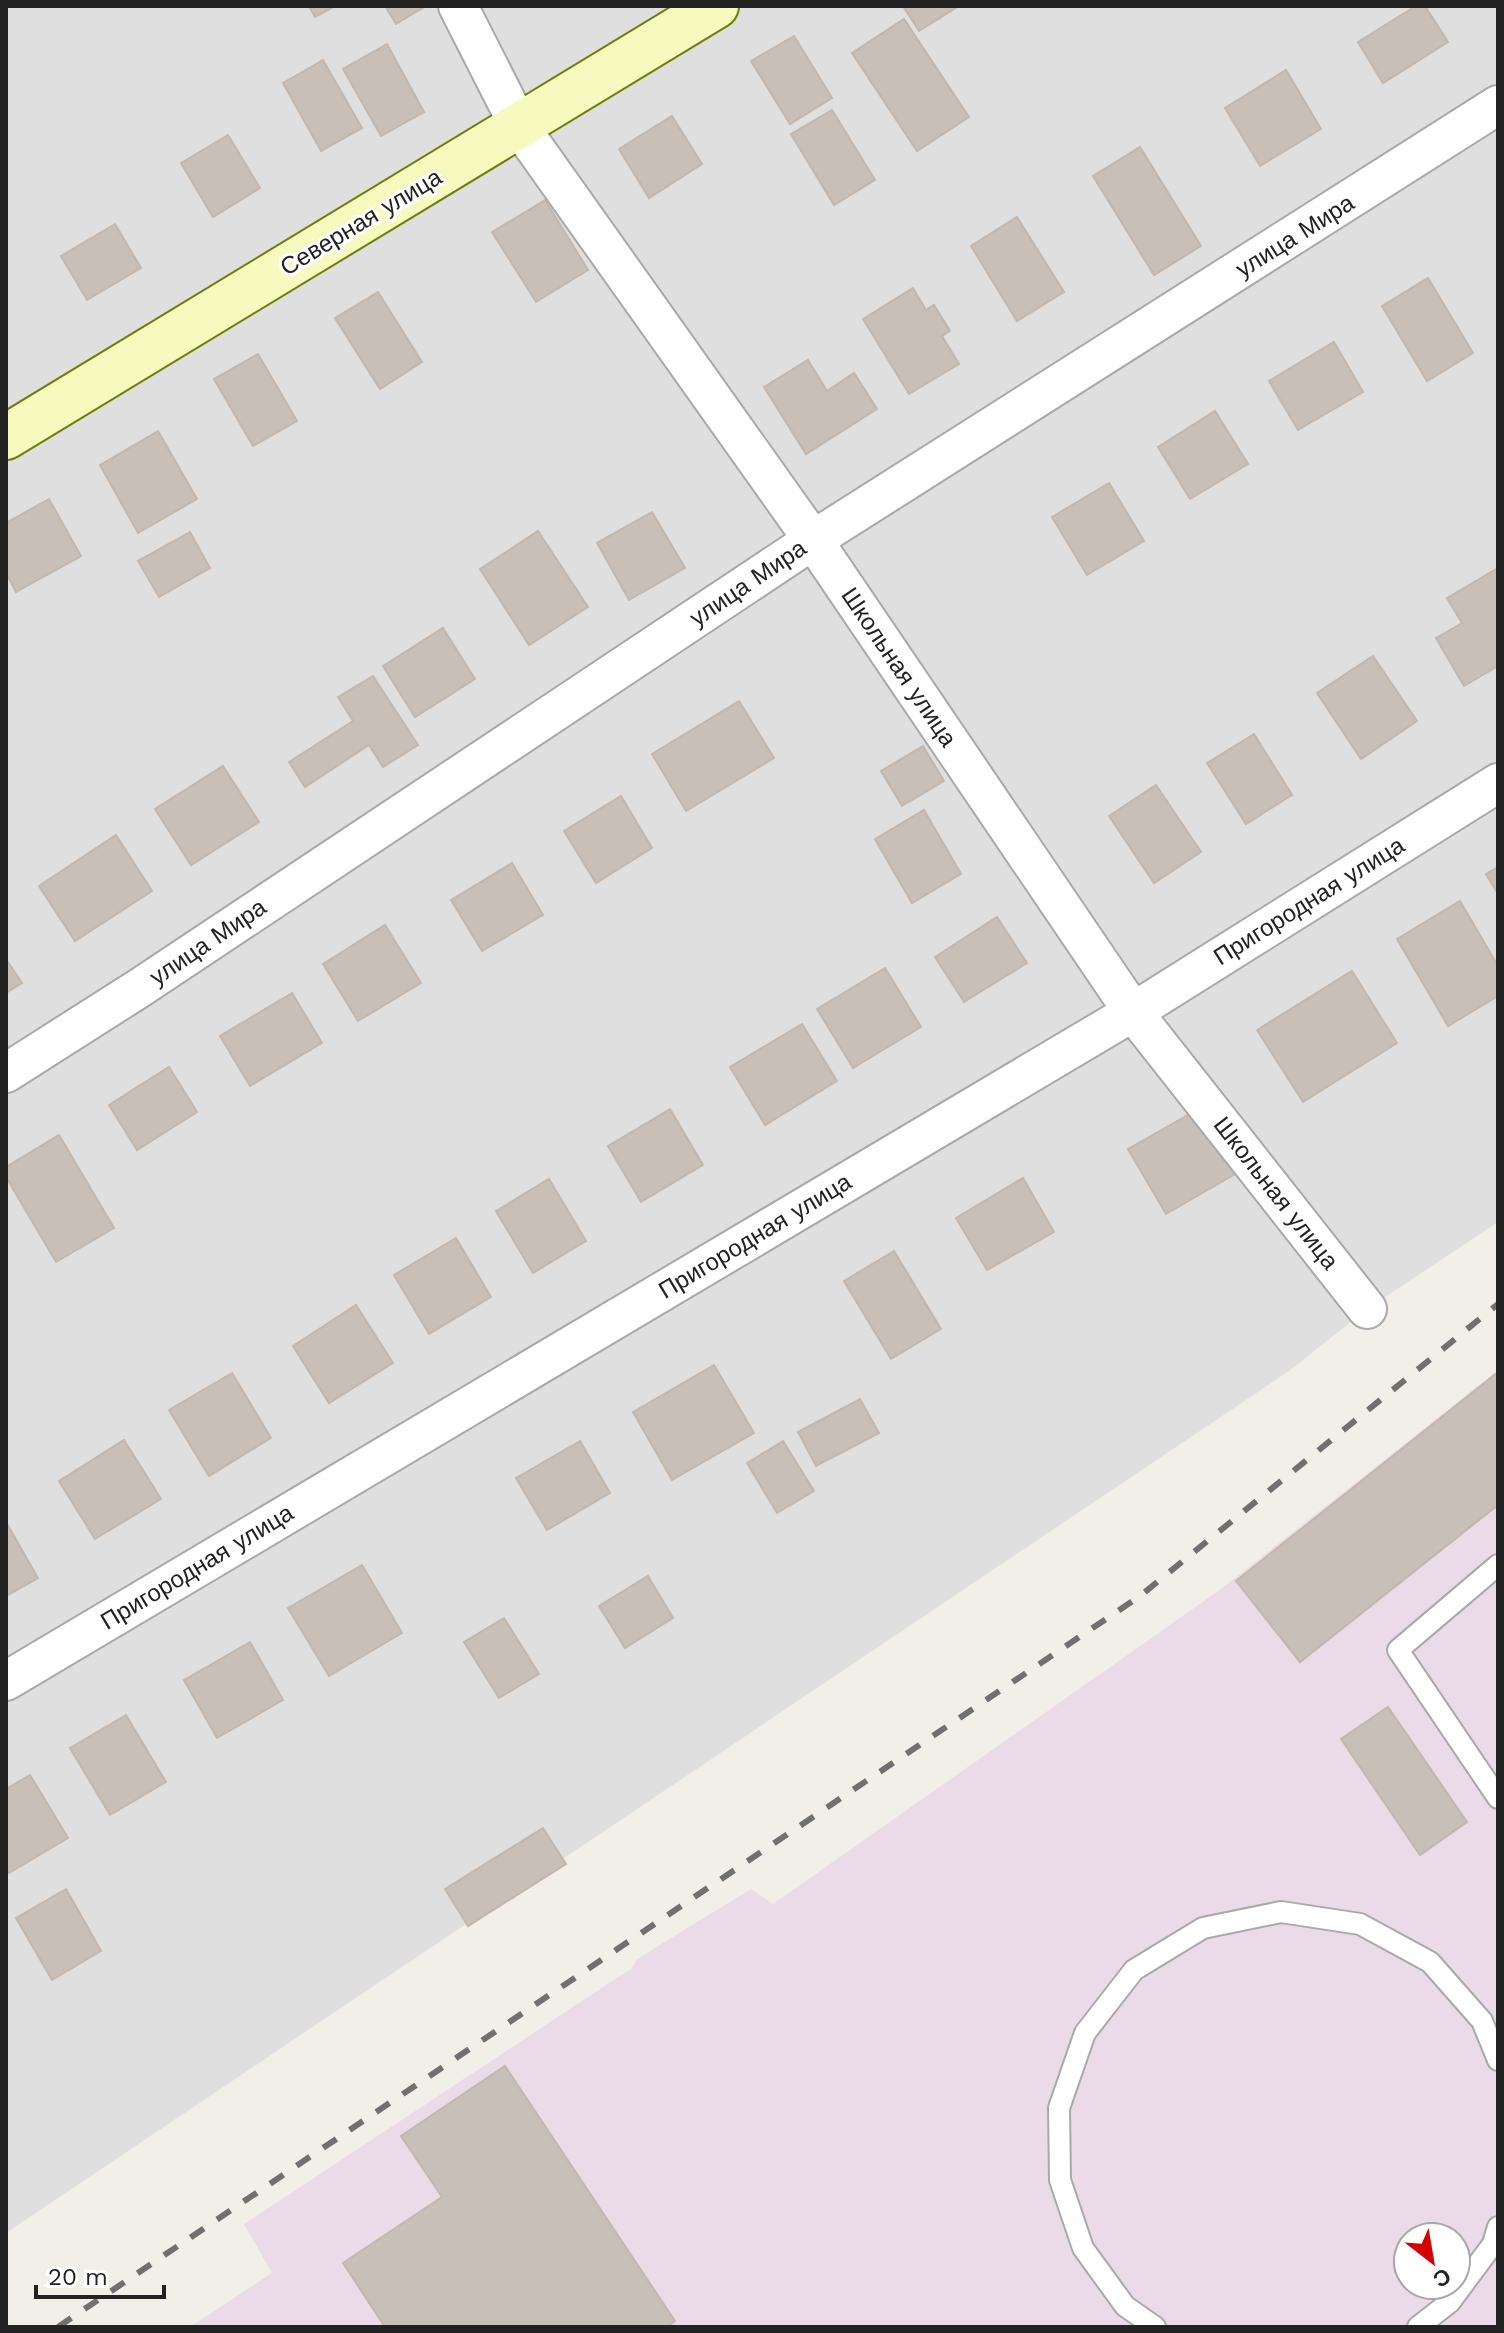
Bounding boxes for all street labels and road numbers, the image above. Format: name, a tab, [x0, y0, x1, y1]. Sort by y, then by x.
street label: Северная улица	[275, 162, 447, 281]
street label: улица Мира	[1231, 188, 1360, 283]
street label: улица Мира	[685, 533, 812, 632]
street label: Школьная улица	[835, 582, 963, 752]
street label: Пригородная улица	[1209, 831, 1410, 971]
street label: улица Мира	[145, 892, 272, 991]
street label: Школьная улица	[1208, 1111, 1345, 1275]
street label: Пригородная улица	[654, 1167, 857, 1305]
street label: Пригородная улица	[96, 1498, 299, 1636]

